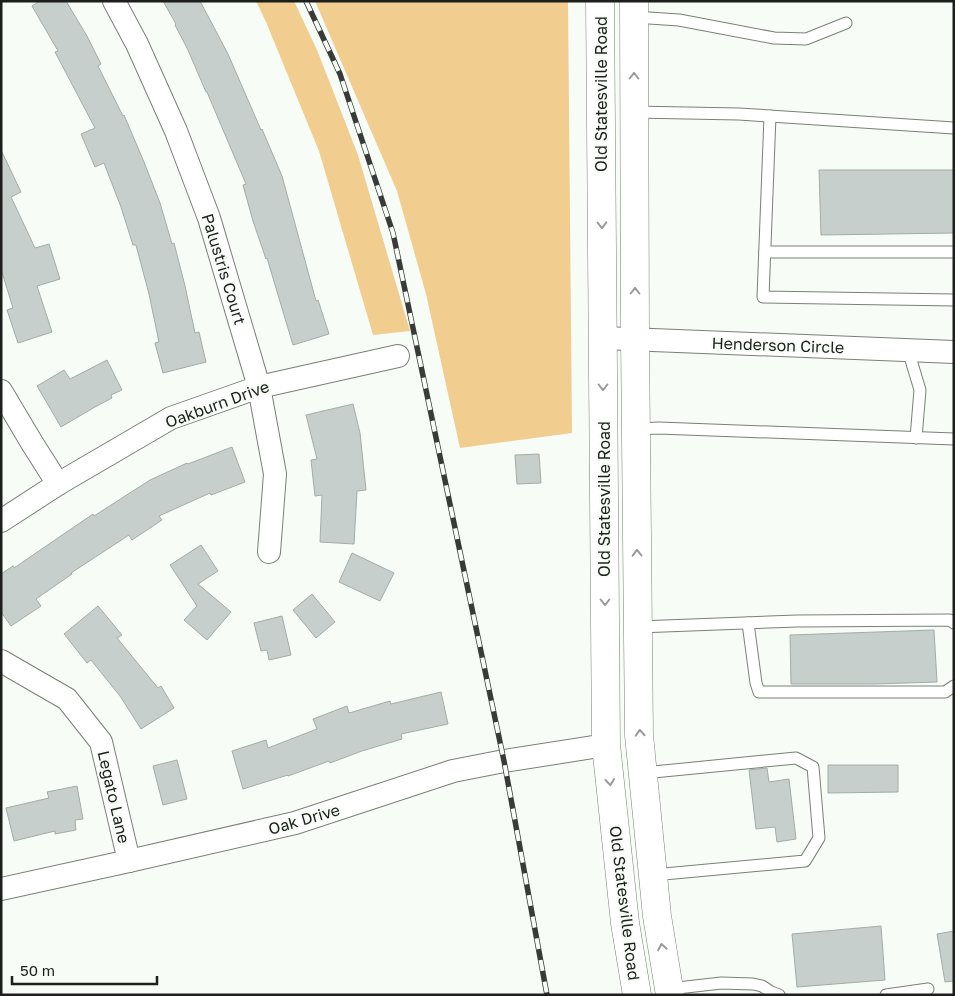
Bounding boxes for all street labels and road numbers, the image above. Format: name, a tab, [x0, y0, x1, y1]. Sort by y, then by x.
street label: Old Statesville Road	[591, 16, 611, 172]
street label: Palustris Court	[198, 211, 250, 327]
street label: Henderson Circle	[711, 333, 845, 357]
street label: Oakburn Drive	[162, 376, 272, 432]
street label: Old Statesville Road	[594, 421, 614, 577]
street label: Legato Lane	[94, 749, 134, 845]
street label: Oak Drive	[266, 799, 342, 839]
street label: Old Statesville Road	[606, 824, 644, 982]

